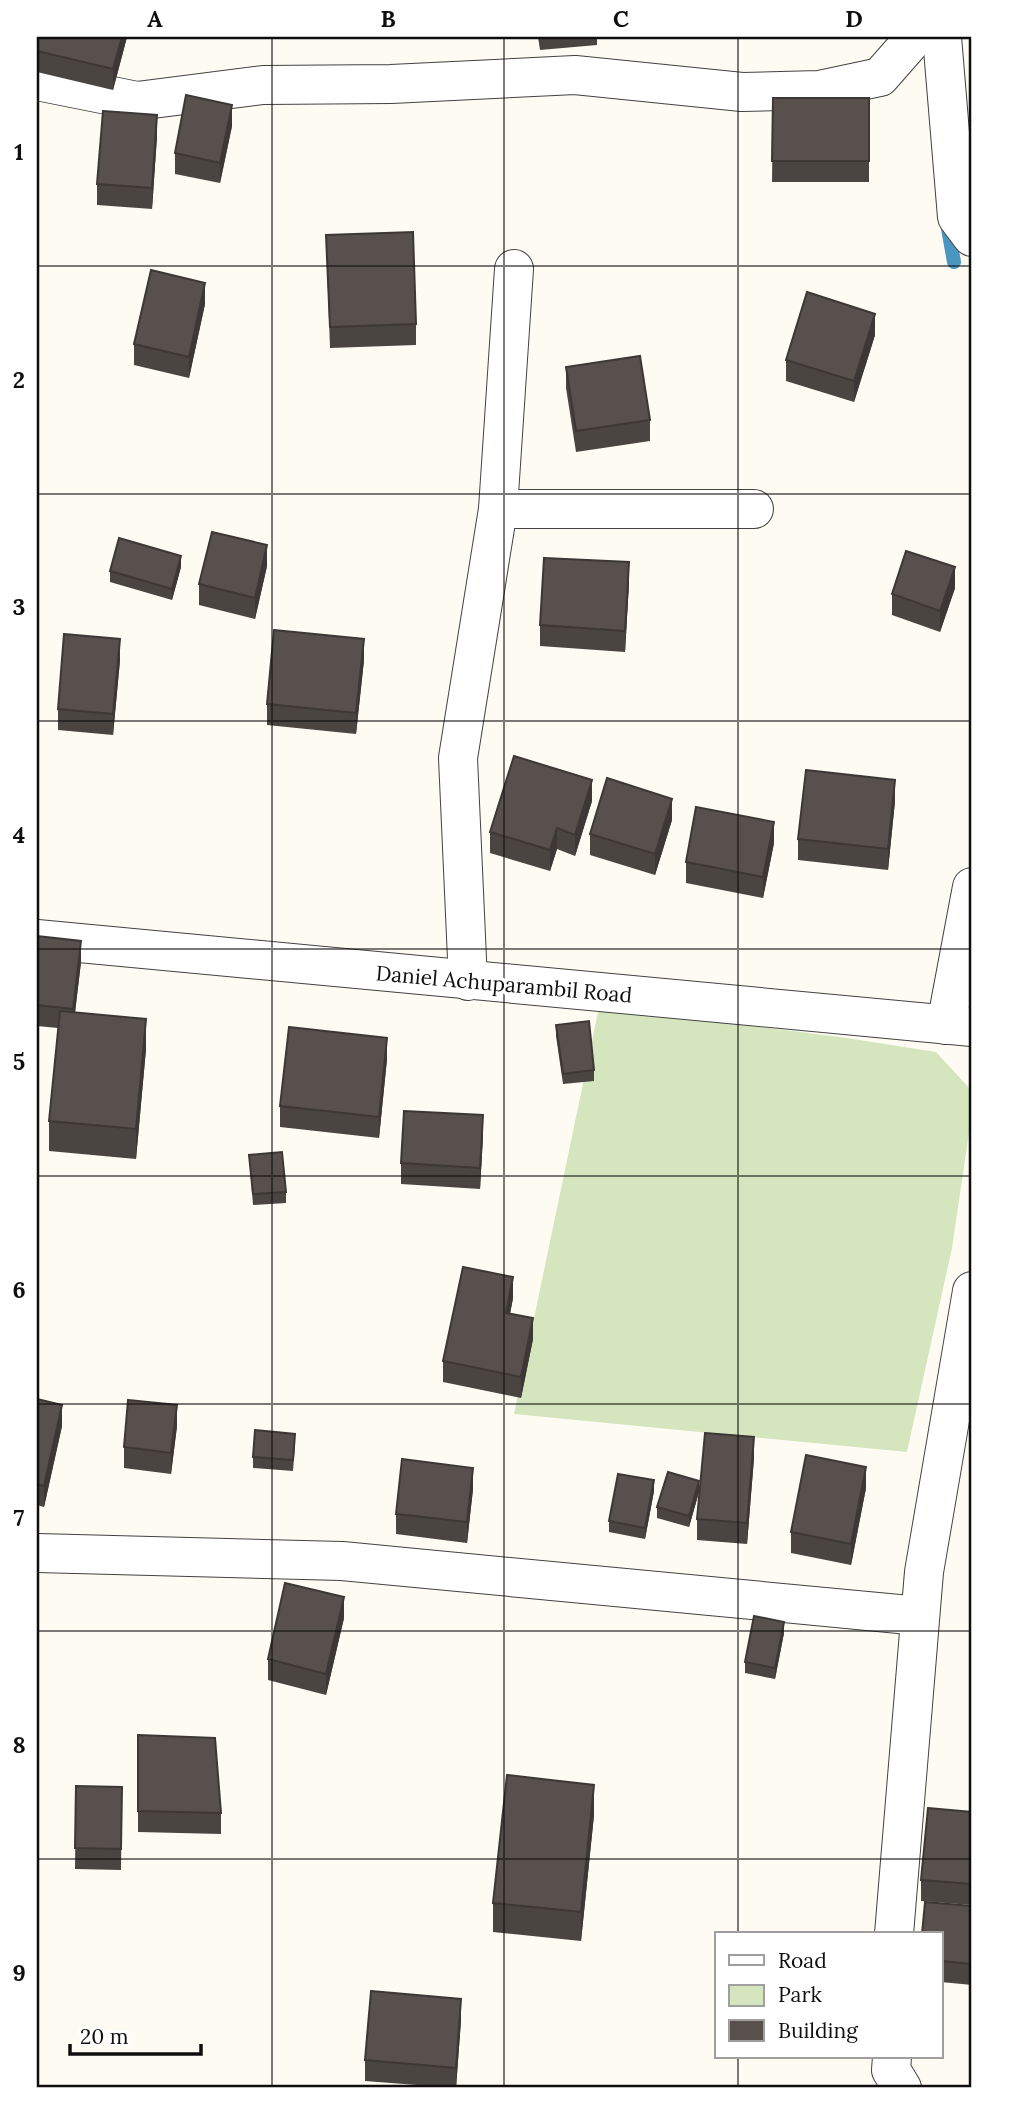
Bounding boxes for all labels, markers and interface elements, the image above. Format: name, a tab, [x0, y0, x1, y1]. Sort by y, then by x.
text: A	[147, 4, 163, 33]
text: B	[380, 4, 396, 33]
text: C	[613, 4, 629, 33]
text: D	[845, 4, 863, 33]
text: 1	[14, 137, 24, 166]
text: 2	[13, 365, 25, 394]
text: 3	[13, 592, 25, 621]
text: 4	[13, 820, 25, 849]
street label: Daniel Achuparambil Road	[375, 959, 633, 1009]
text: 5	[13, 1047, 25, 1076]
text: 6	[12, 1275, 26, 1304]
text: 7	[14, 1503, 25, 1532]
text: 8	[12, 1730, 26, 1759]
legend	[715, 1932, 942, 2058]
text: Road	[778, 1947, 827, 1974]
text: 9	[12, 1958, 26, 1987]
text: Park	[778, 1981, 822, 2008]
scale bar	[70, 2013, 201, 2057]
text: Building	[778, 2017, 858, 2044]
text: 20 m	[80, 2023, 129, 2050]

